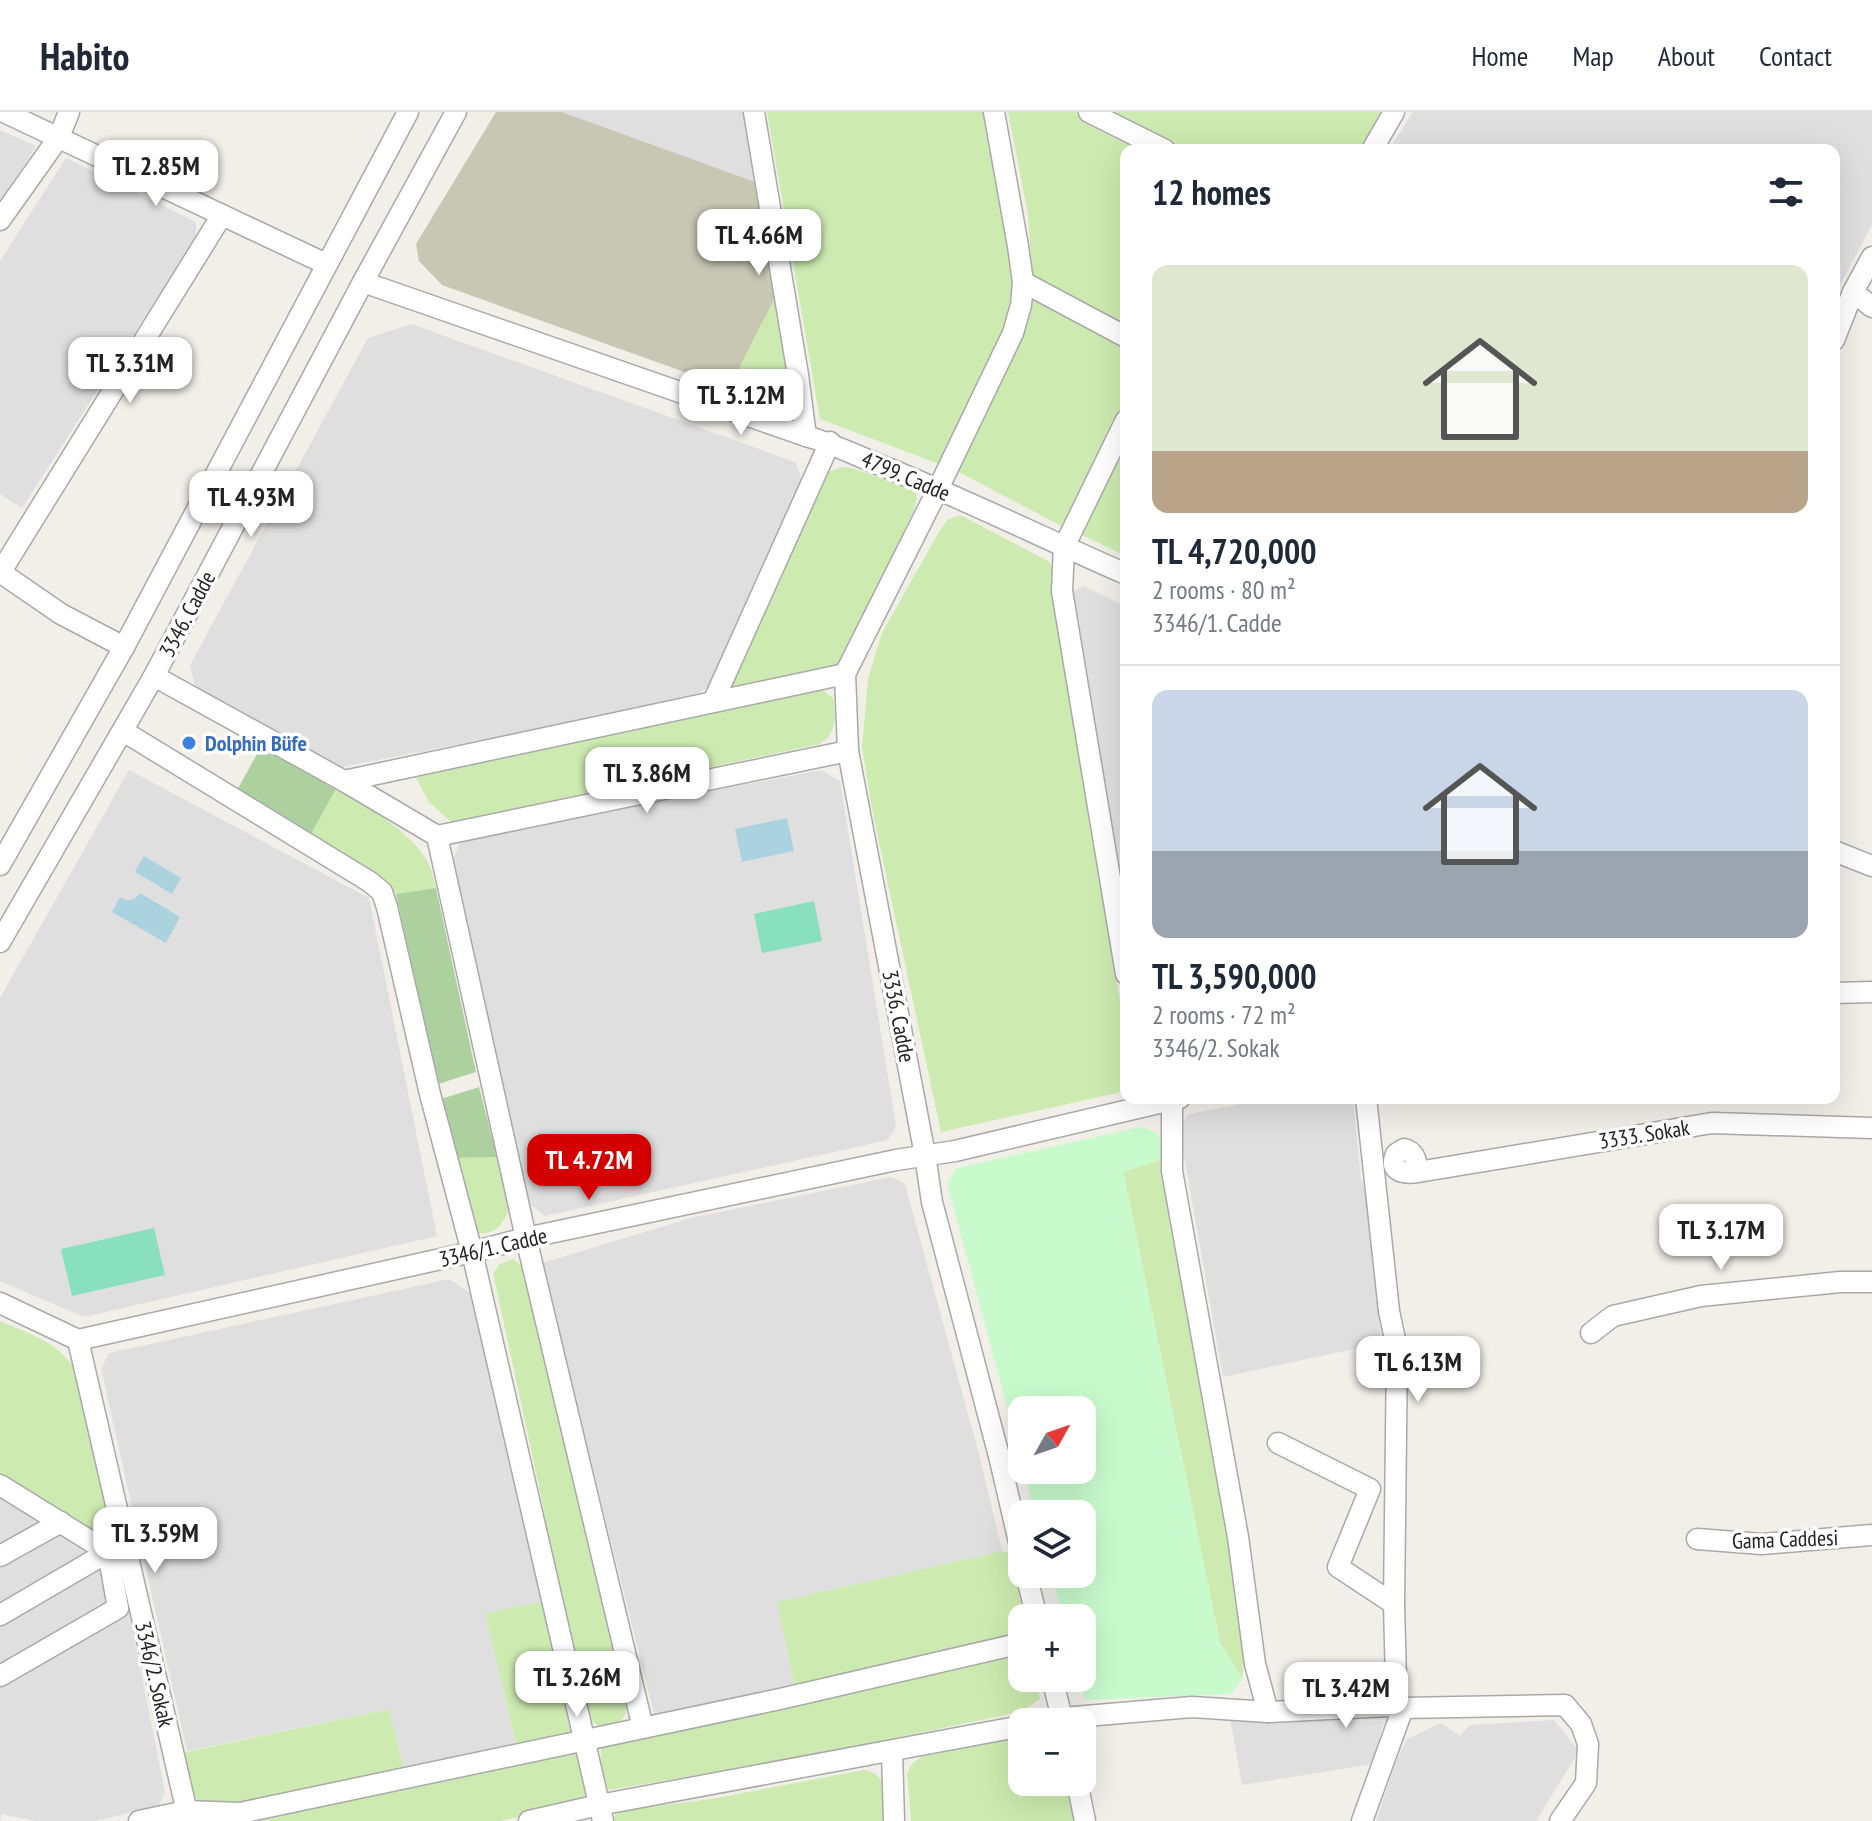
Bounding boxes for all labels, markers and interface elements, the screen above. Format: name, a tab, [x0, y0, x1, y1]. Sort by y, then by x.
text: Habito	[40, 31, 129, 80]
text: Home	[1472, 37, 1528, 74]
text: Map	[1572, 37, 1614, 74]
text: About	[1658, 37, 1715, 74]
text: Contact	[1759, 37, 1832, 74]
pin: TL 2.85M	[73, 140, 239, 208]
text: TL 2.85M	[112, 149, 200, 182]
text: 12 homes	[1152, 170, 1271, 214]
icon: filters	[1764, 170, 1808, 214]
pin: TL 4.66M	[676, 209, 842, 277]
text: TL 4.66M	[715, 218, 803, 251]
icon: home	[1408, 317, 1552, 461]
pin: TL 3.31M	[47, 337, 213, 405]
text: TL 3.31M	[86, 346, 174, 379]
pin: TL 3.12M	[658, 369, 824, 437]
text: TL 3.12M	[697, 378, 785, 411]
street label: 4799. Cadde	[858, 445, 954, 507]
pin: TL 4.93M	[168, 471, 334, 539]
text: TL 4.93M	[207, 480, 295, 513]
text: TL 4,720,000	[1152, 529, 1316, 573]
street label: 3346. Cadde	[153, 566, 221, 662]
text: 2 rooms · 80 m²	[1152, 573, 1296, 606]
text: 3346/1. Cadde	[1152, 606, 1282, 639]
place label: Dolphin Büfe	[205, 729, 307, 757]
marker: Dolphin Büfe	[180, 734, 198, 752]
icon: home	[1408, 742, 1552, 886]
pin: TL 3.86M	[564, 747, 730, 815]
text: TL 3.86M	[603, 756, 691, 789]
text: TL 3,590,000	[1152, 954, 1316, 998]
street label: 3336. Cadde	[876, 967, 922, 1065]
text: 2 rooms · 72 m²	[1152, 998, 1296, 1031]
text: 3346/2. Sokak	[1152, 1031, 1280, 1064]
street label: 3333. Sokak	[1597, 1113, 1692, 1155]
pin: TL 4.72M	[506, 1134, 672, 1202]
text: TL 4.72M	[545, 1143, 633, 1176]
pin: TL 3.17M	[1638, 1204, 1804, 1272]
text: TL 3.17M	[1677, 1213, 1765, 1246]
street label: 3346/1. Cadde	[436, 1221, 550, 1273]
pin: TL 6.13M	[1335, 1336, 1501, 1404]
text: TL 6.13M	[1374, 1345, 1462, 1378]
north arrow	[1008, 1396, 1096, 1484]
map controls	[1008, 1396, 1096, 1796]
button: layers	[1008, 1500, 1096, 1588]
pin: TL 3.59M	[72, 1507, 238, 1575]
text: TL 3.59M	[111, 1516, 199, 1549]
street label: Gama Caddesi	[1731, 1523, 1839, 1555]
button: +	[1008, 1604, 1096, 1692]
street label: 3346/2. Sokak	[129, 1618, 181, 1730]
pin: TL 3.26M	[494, 1651, 660, 1719]
text: TL 3.26M	[533, 1660, 621, 1693]
pin: TL 3.42M	[1263, 1662, 1429, 1730]
text: TL 3.42M	[1302, 1671, 1390, 1704]
button: −	[1008, 1708, 1096, 1796]

